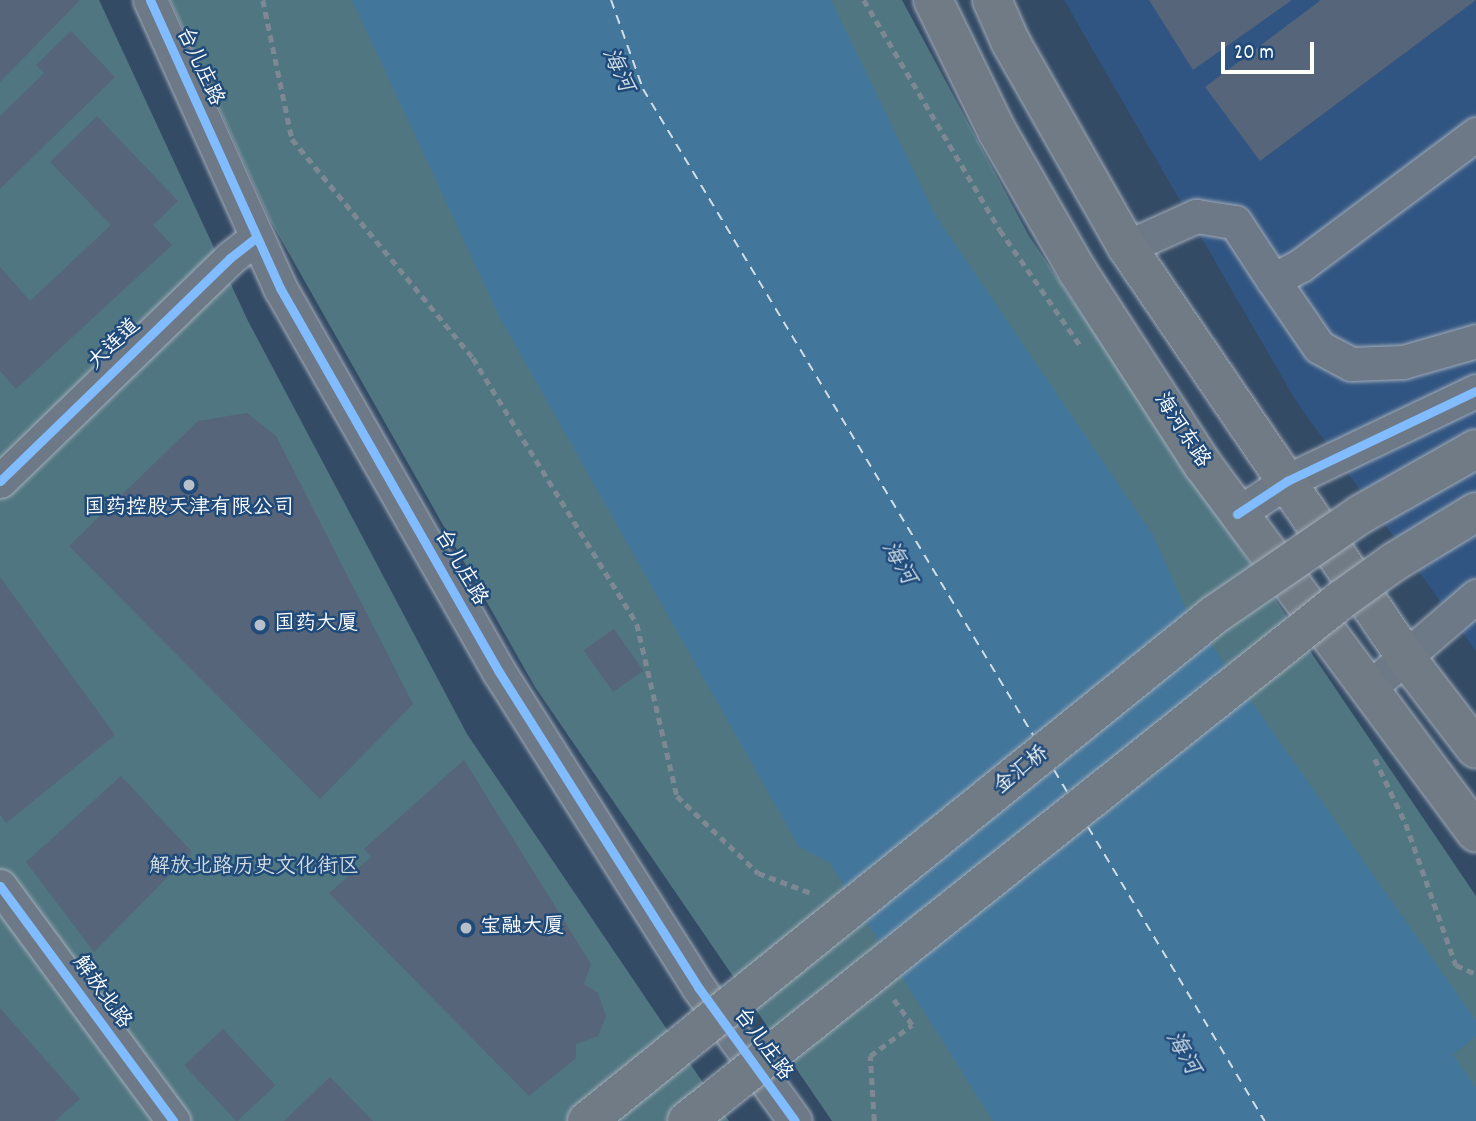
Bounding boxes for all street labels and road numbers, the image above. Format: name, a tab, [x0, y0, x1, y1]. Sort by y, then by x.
street label: 台儿庄路	[170, 24, 228, 110]
street label: 大连道	[84, 314, 146, 376]
street label: 海河东路	[1148, 389, 1214, 473]
street label: 台儿庄路	[428, 525, 492, 611]
street label: 金汇桥	[990, 741, 1054, 801]
street label: 解放北路	[66, 952, 136, 1034]
street label: 台儿庄路	[727, 1004, 797, 1086]

